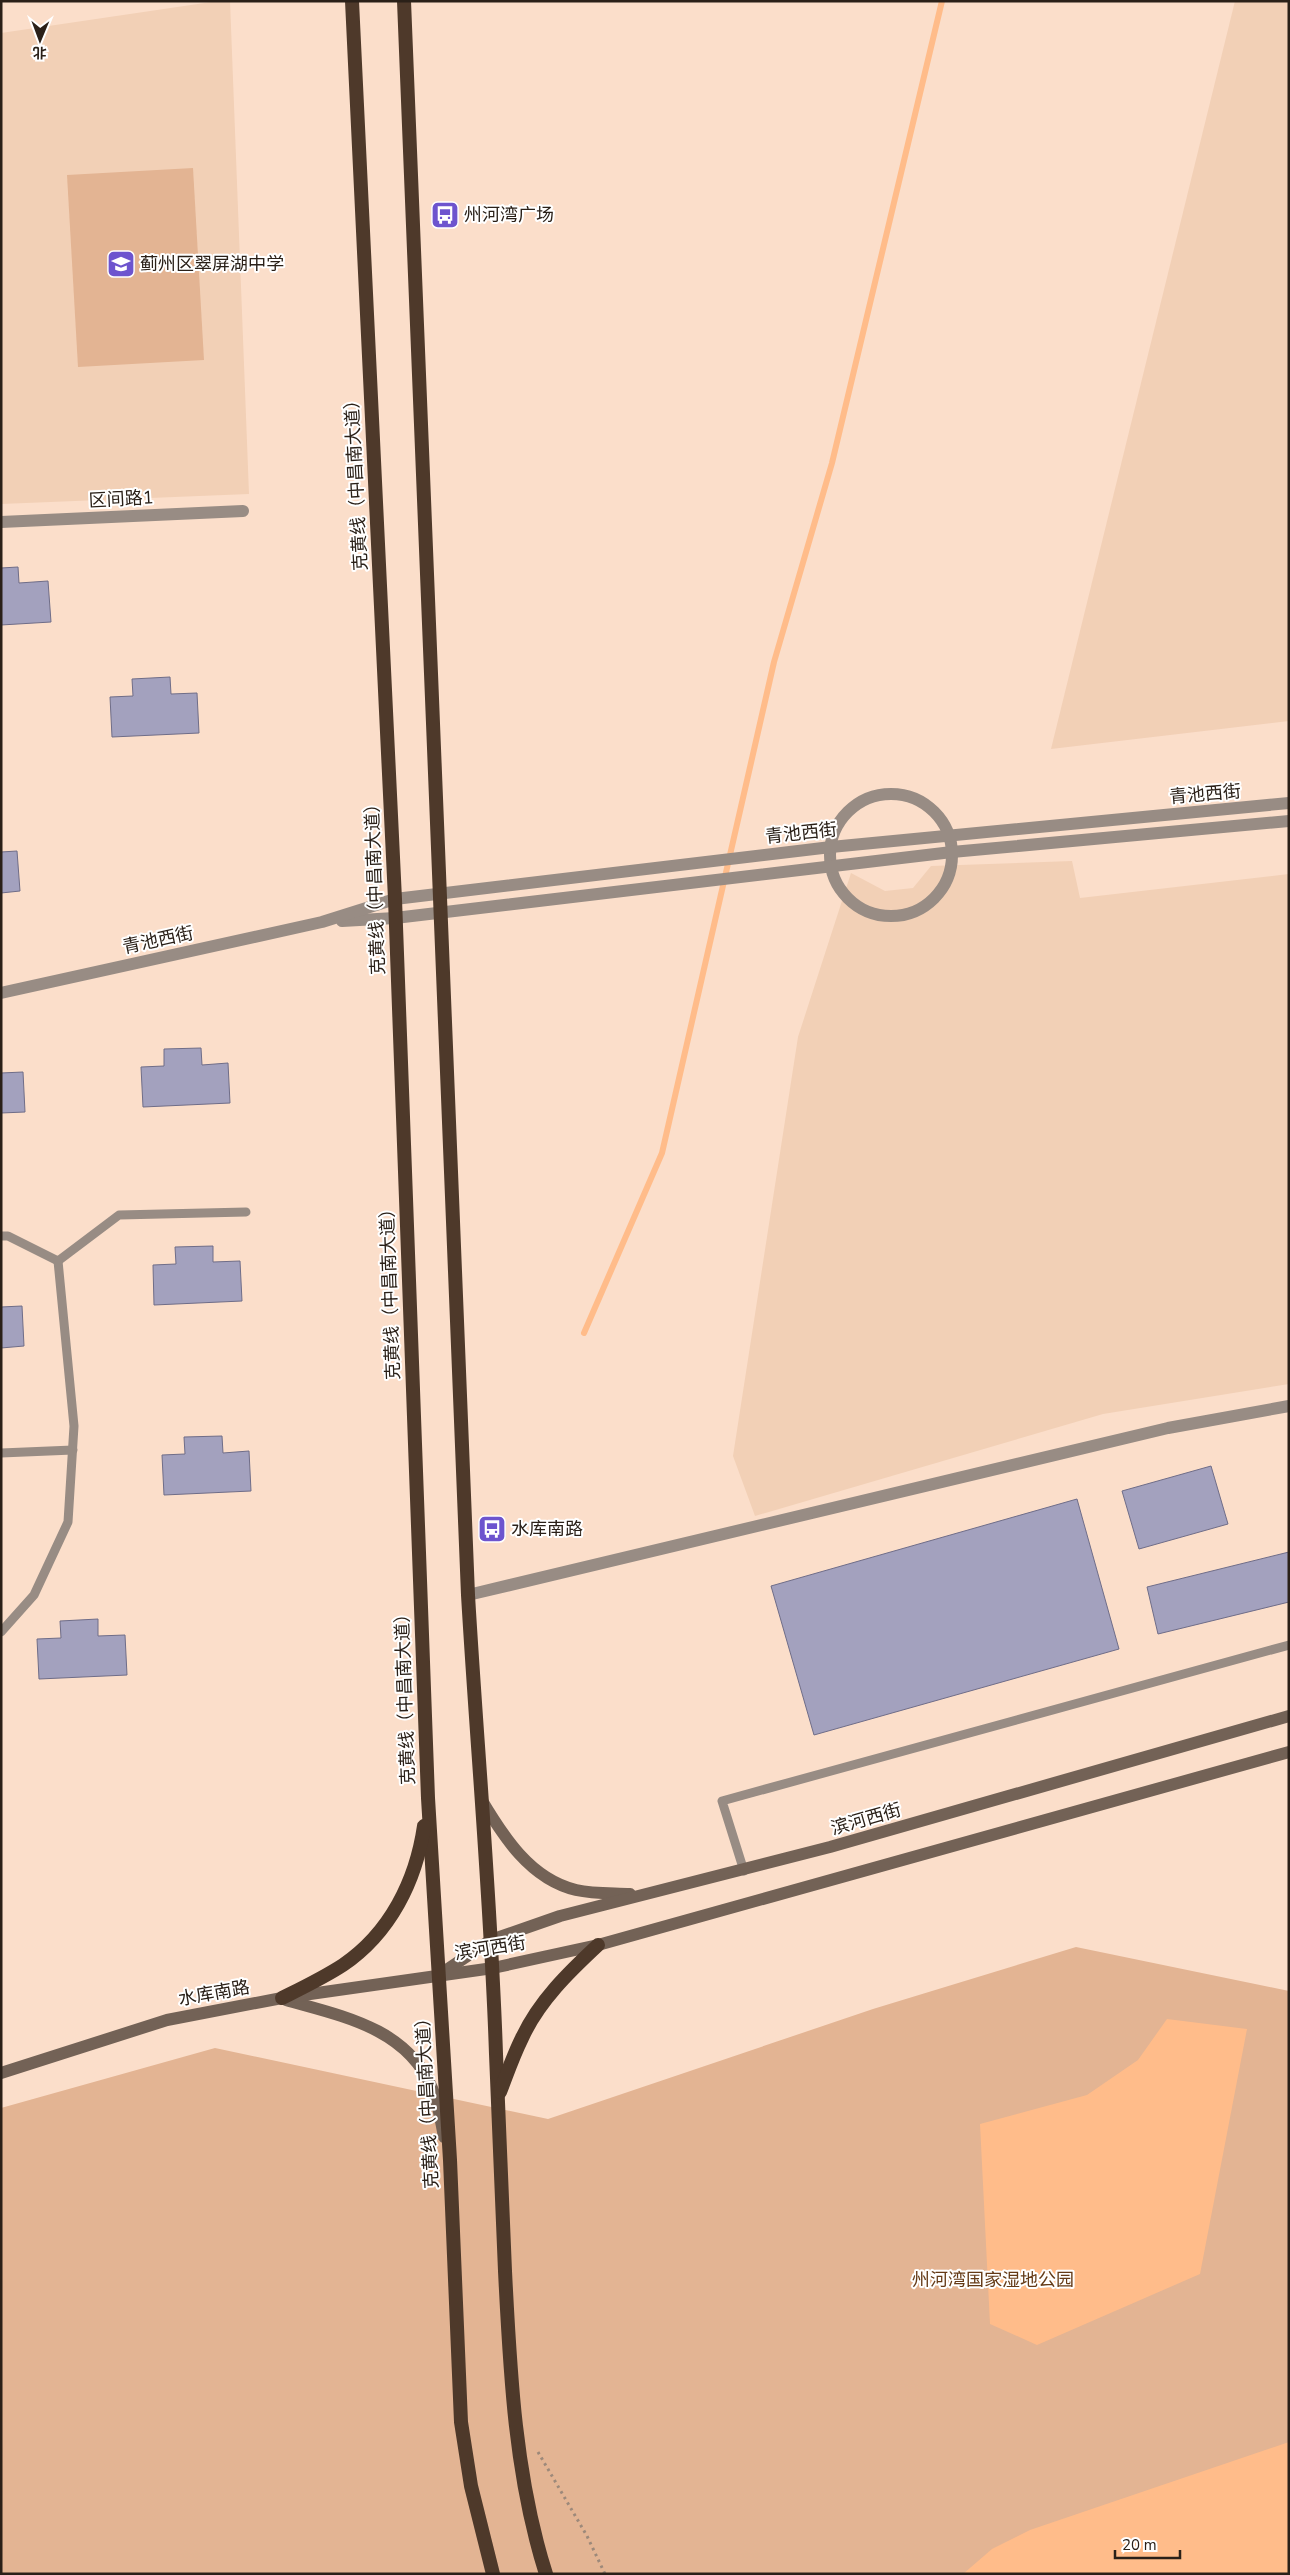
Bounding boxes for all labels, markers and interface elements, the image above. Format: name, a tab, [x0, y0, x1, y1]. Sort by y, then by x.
north arrow	[15, 15, 65, 65]
text: 北	[33, 43, 47, 62]
bus stop icon: 州河湾广场	[430, 200, 460, 230]
place label: 州河湾广场	[464, 203, 554, 227]
school or university icon: 蓟州区翠屏湖中学	[106, 249, 136, 279]
place label: 蓟州区翠屏湖中学	[140, 252, 284, 276]
street label: 克黄线（中昌南大道）	[339, 390, 373, 572]
street label: 区间路1	[88, 485, 154, 513]
street label: 青池西街	[1168, 779, 1242, 809]
street label: 克黄线（中昌南大道）	[360, 795, 390, 975]
street label: 青池西街	[764, 817, 838, 849]
street label: 青池西街	[120, 921, 196, 959]
street label: 克黄线（中昌南大道）	[375, 1200, 405, 1380]
bus stop icon: 水库南路	[477, 1514, 507, 1544]
place label: 水库南路	[511, 1517, 583, 1541]
street label: 克黄线（中昌南大道）	[390, 1605, 420, 1785]
street label: 滨河西街	[828, 1798, 904, 1840]
street label: 滨河西街	[453, 1931, 527, 1965]
street label: 水库南路	[176, 1975, 252, 2011]
street label: 克黄线（中昌南大道）	[410, 2008, 444, 2190]
park label: 州河湾国家湿地公园	[912, 2268, 1074, 2292]
scale bar	[1115, 2528, 1180, 2560]
text: 20 m	[1122, 2535, 1157, 2555]

